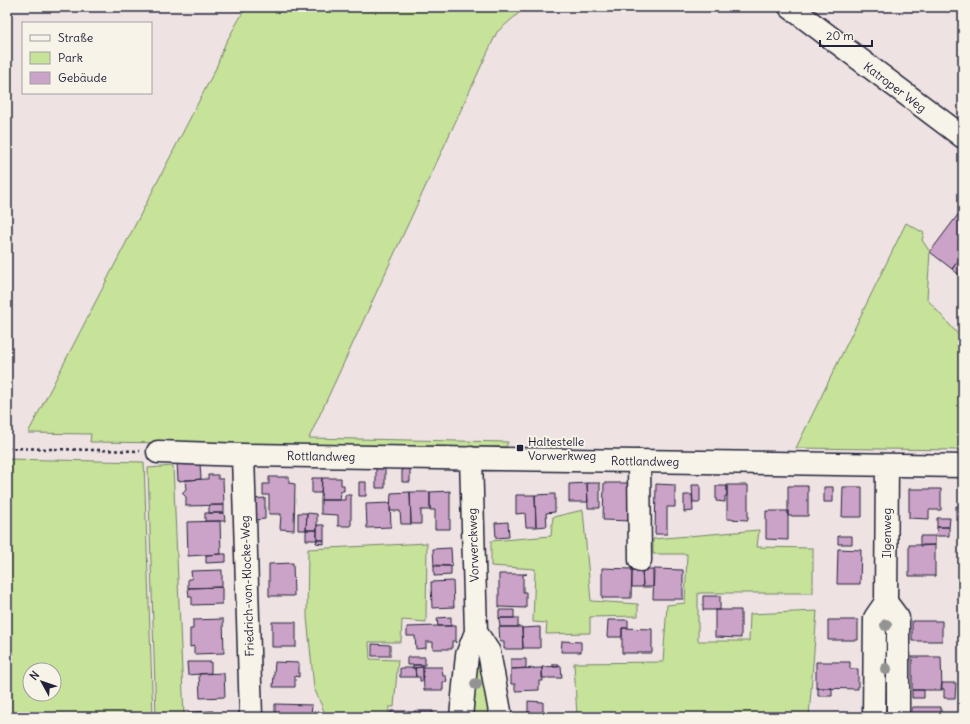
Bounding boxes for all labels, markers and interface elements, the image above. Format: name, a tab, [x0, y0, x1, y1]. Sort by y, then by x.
legend	[22, 22, 152, 94]
scale bar	[820, 22, 872, 48]
text: 20 m	[826, 28, 854, 43]
text: Straße	[58, 30, 93, 45]
text: Park	[58, 50, 83, 65]
street label: Katroper Weg	[861, 59, 929, 115]
text: Gebäude	[58, 70, 107, 85]
place label: Haltestelle Vorwerkweg	[528, 434, 596, 463]
marker: Haltestelle Vorwerkweg	[515, 443, 525, 453]
street label: Rottlandweg	[287, 448, 355, 464]
street label: Rottlandweg	[611, 453, 679, 469]
street label: Vorwerckweg	[464, 508, 482, 582]
street label: Ilgenweg	[879, 508, 894, 558]
street label: Friedrich-von-Klocke-Weg	[237, 515, 257, 657]
north arrow	[22, 662, 62, 702]
text: N	[27, 668, 42, 683]

